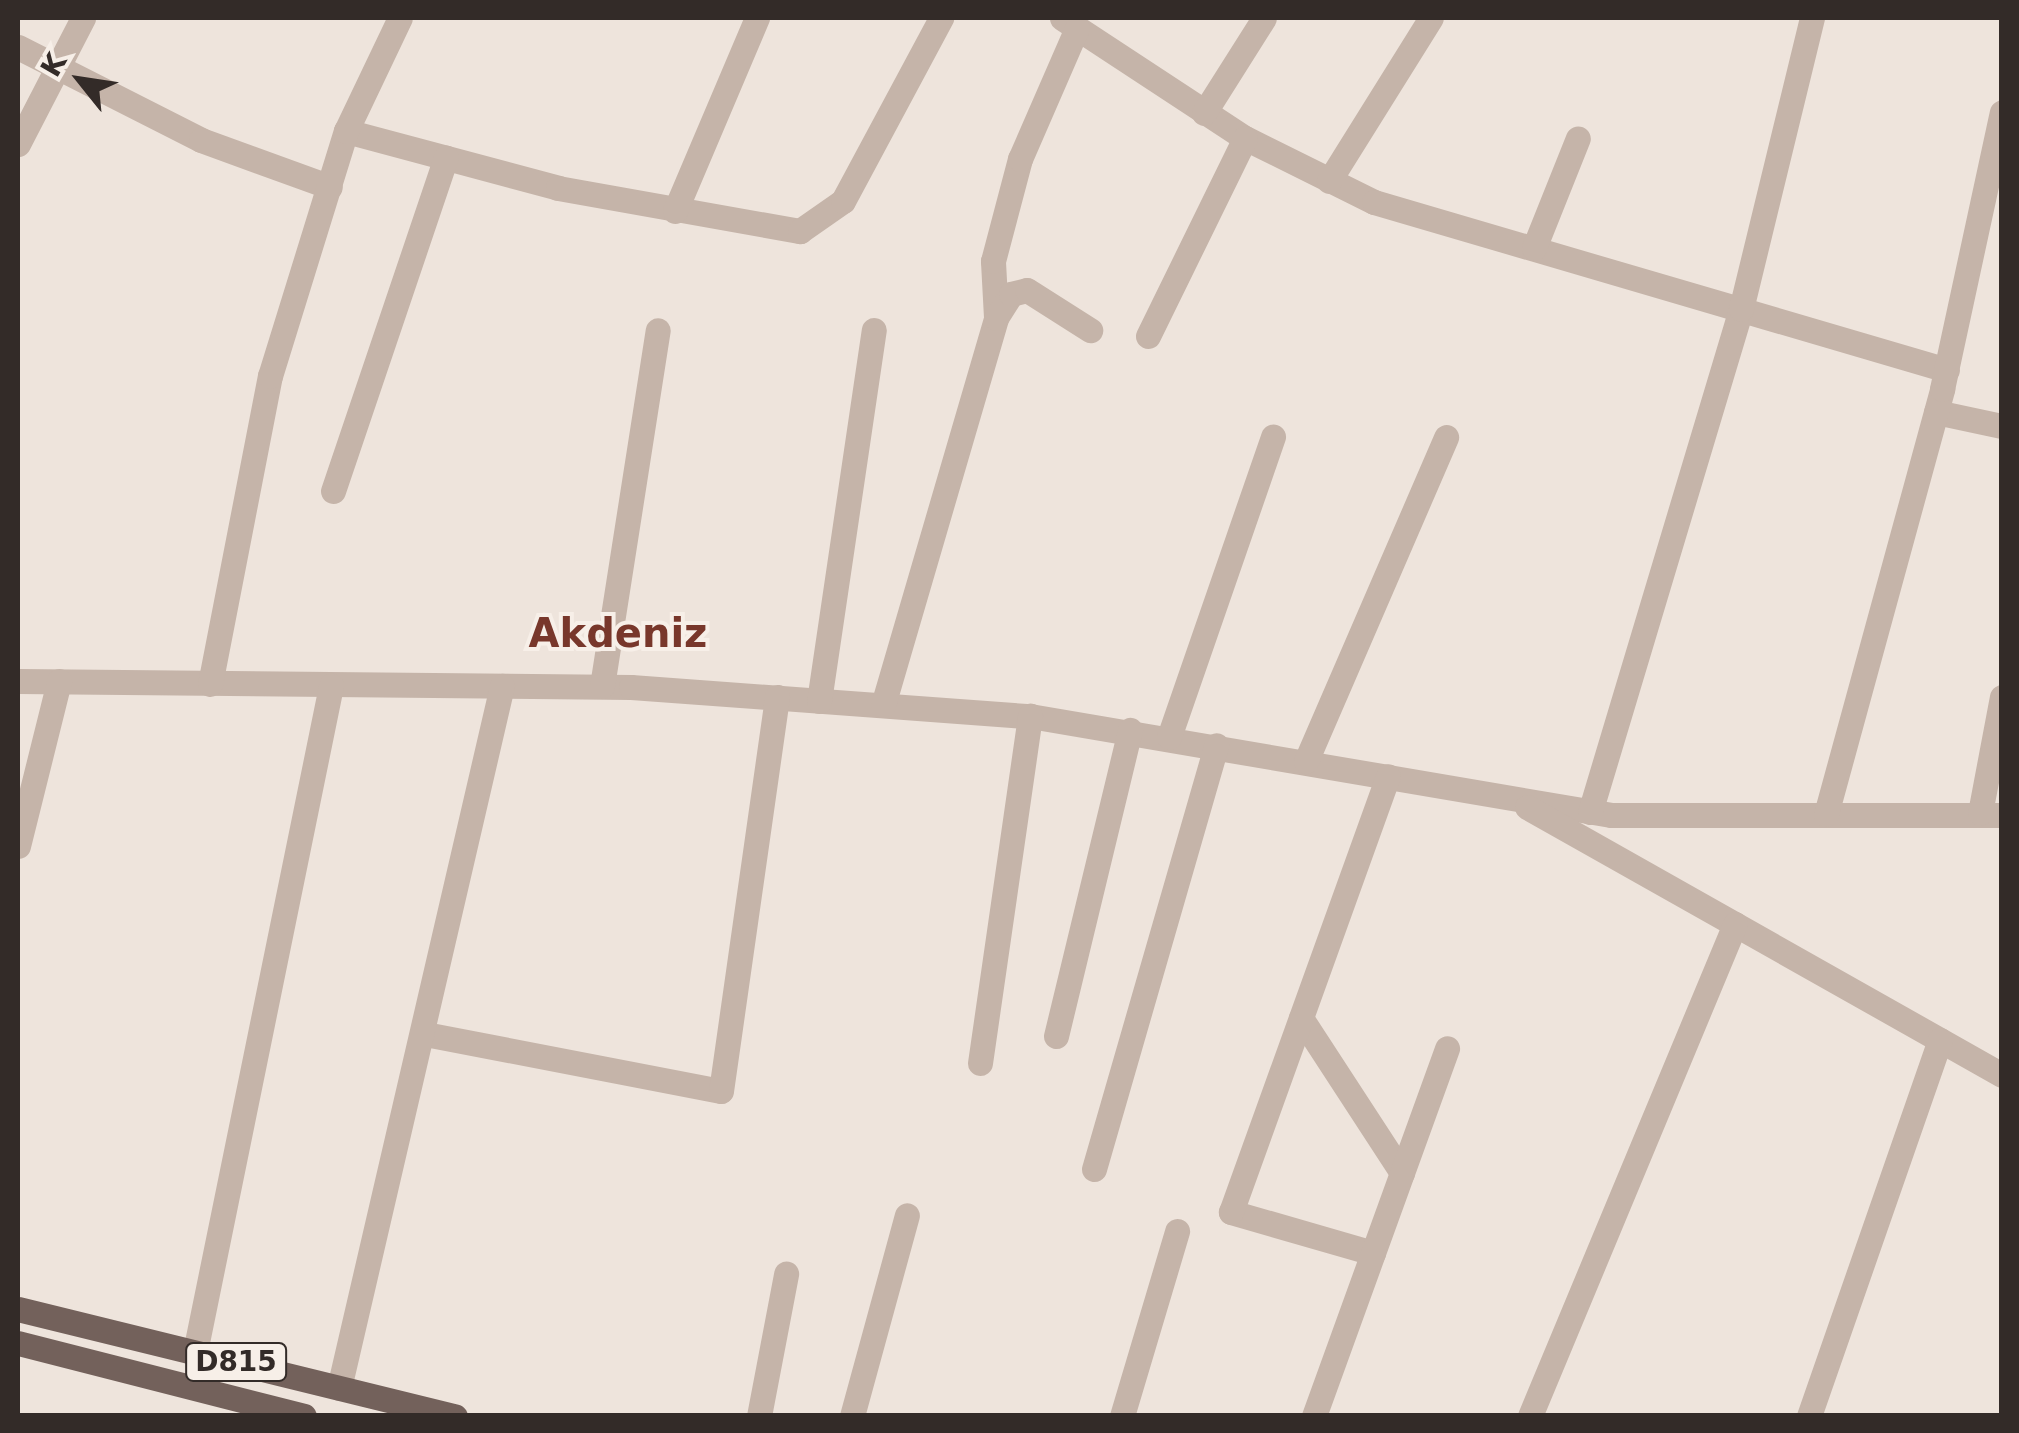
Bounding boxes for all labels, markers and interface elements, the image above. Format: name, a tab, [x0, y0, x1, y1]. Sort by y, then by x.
north arrow	[30, 30, 130, 130]
text: K	[34, 47, 73, 82]
district label: Akdeniz	[529, 609, 707, 657]
road number: D815	[184, 1339, 288, 1385]

